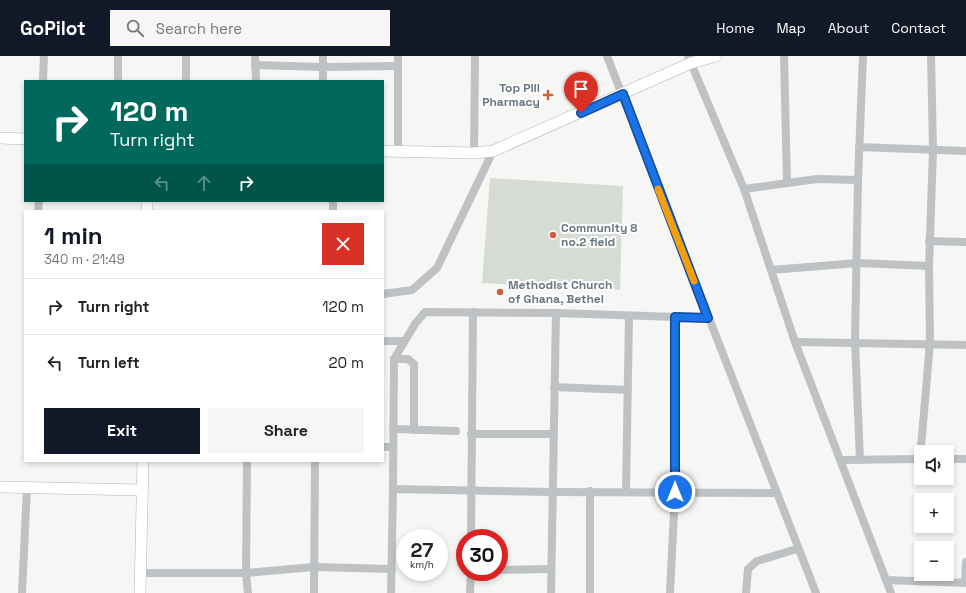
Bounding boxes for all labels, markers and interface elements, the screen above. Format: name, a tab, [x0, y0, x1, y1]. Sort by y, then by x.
search box	[110, 10, 390, 46]
text: GoPilot	[20, 16, 86, 41]
icon: search	[124, 17, 146, 39]
text: Search here	[156, 19, 242, 38]
text: Home	[716, 19, 754, 37]
text: Map	[776, 19, 806, 37]
text: About	[828, 19, 869, 37]
text: Contact	[891, 19, 946, 37]
pin	[564, 72, 598, 113]
icon: arrive	[570, 78, 592, 100]
place label: Top Pill Pharmacy	[482, 80, 540, 110]
marker: Top Pill Pharmacy	[543, 90, 553, 100]
text: 120 m	[110, 93, 188, 129]
icon: right	[44, 96, 96, 148]
text: Turn right	[110, 128, 194, 151]
icon: left	[151, 172, 173, 194]
icon: ahead	[193, 172, 215, 194]
icon: right	[235, 172, 257, 194]
text: 1 min	[44, 220, 103, 251]
place label: Community 8 no.2 field	[561, 220, 638, 250]
button: close	[322, 223, 364, 265]
marker: Community 8 no.2 field	[548, 230, 558, 240]
text: 340 m · 21:49	[44, 251, 125, 268]
place label: Methodist Church of Ghana, Bethel	[508, 277, 612, 307]
marker: Methodist Church of Ghana, Bethel	[495, 287, 505, 297]
icon: right	[44, 296, 66, 318]
text: Turn right	[78, 297, 149, 316]
text: 120 m	[322, 297, 364, 316]
icon: left	[44, 352, 66, 374]
text: Turn left	[78, 353, 140, 372]
text: 20 m	[329, 353, 364, 372]
button: Exit	[44, 408, 200, 454]
button: Share	[208, 408, 364, 454]
map controls	[914, 445, 954, 581]
button: sound	[914, 445, 954, 485]
position arrow	[654, 471, 696, 513]
button: +	[914, 493, 954, 533]
speed limit sign: 30	[456, 529, 508, 581]
text: 27	[411, 537, 433, 563]
button: −	[914, 541, 954, 581]
text: km/h	[410, 558, 434, 571]

